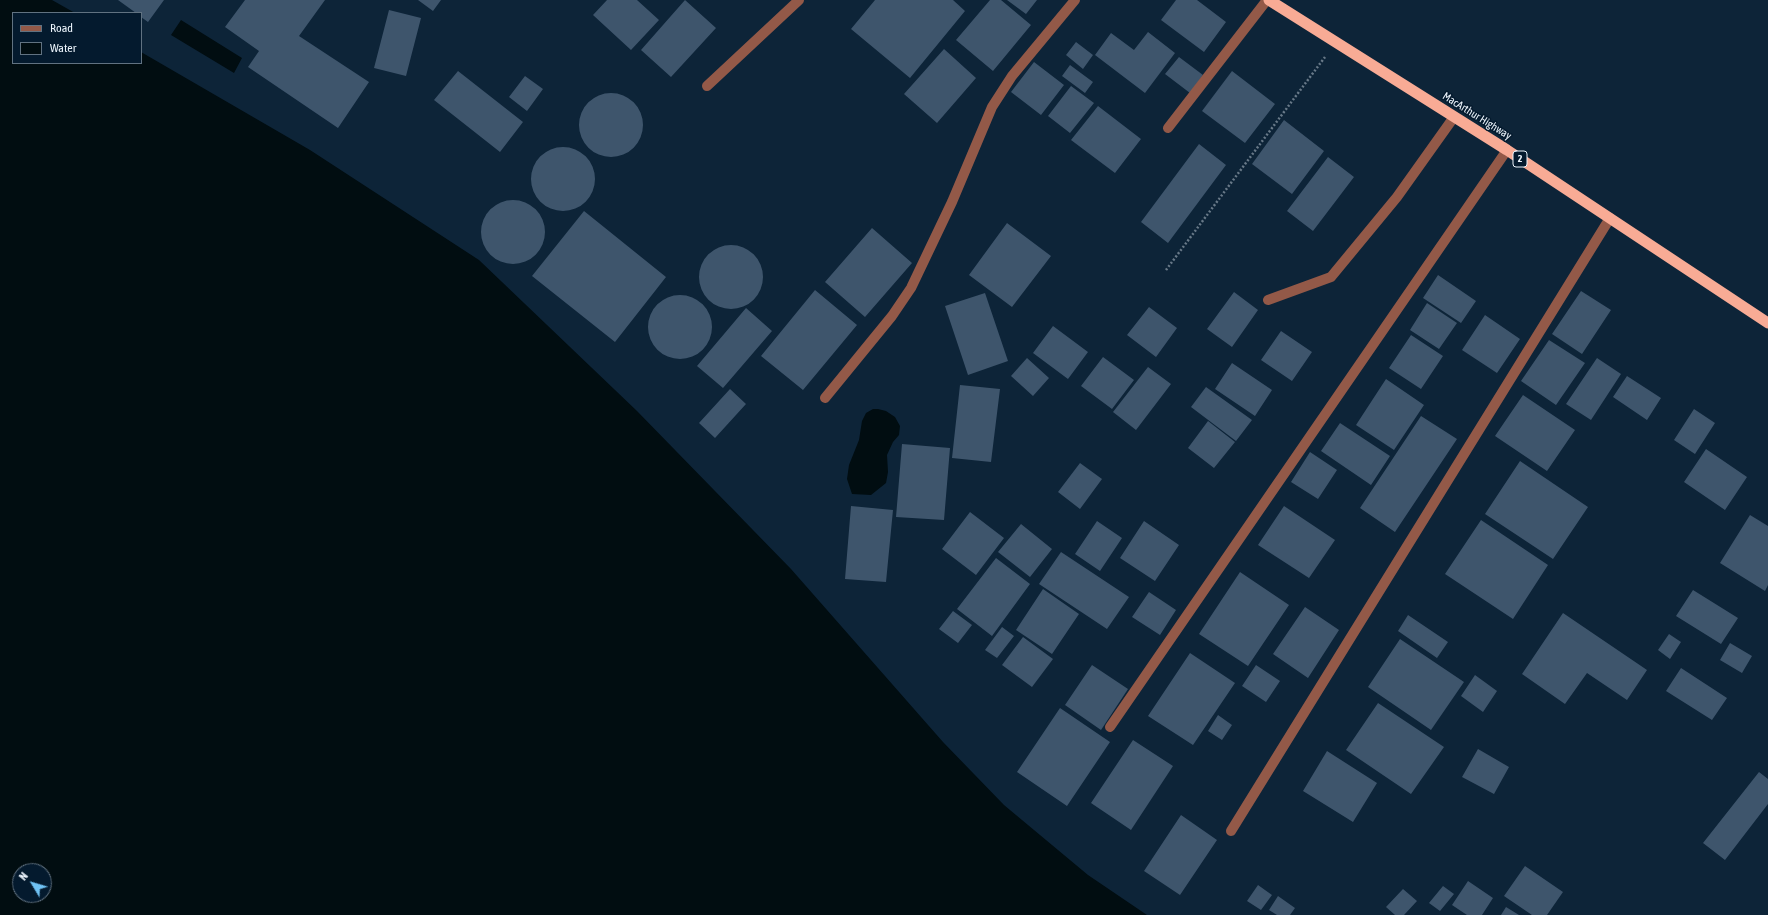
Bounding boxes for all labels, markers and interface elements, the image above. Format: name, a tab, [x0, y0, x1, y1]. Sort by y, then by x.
legend	[12, 12, 142, 64]
text: Road	[50, 21, 73, 35]
text: Water	[50, 41, 76, 55]
street label: MacArthur Highway	[1440, 90, 1514, 142]
road number: 2	[1513, 151, 1527, 167]
north arrow	[12, 863, 52, 903]
text: N	[17, 870, 30, 882]

